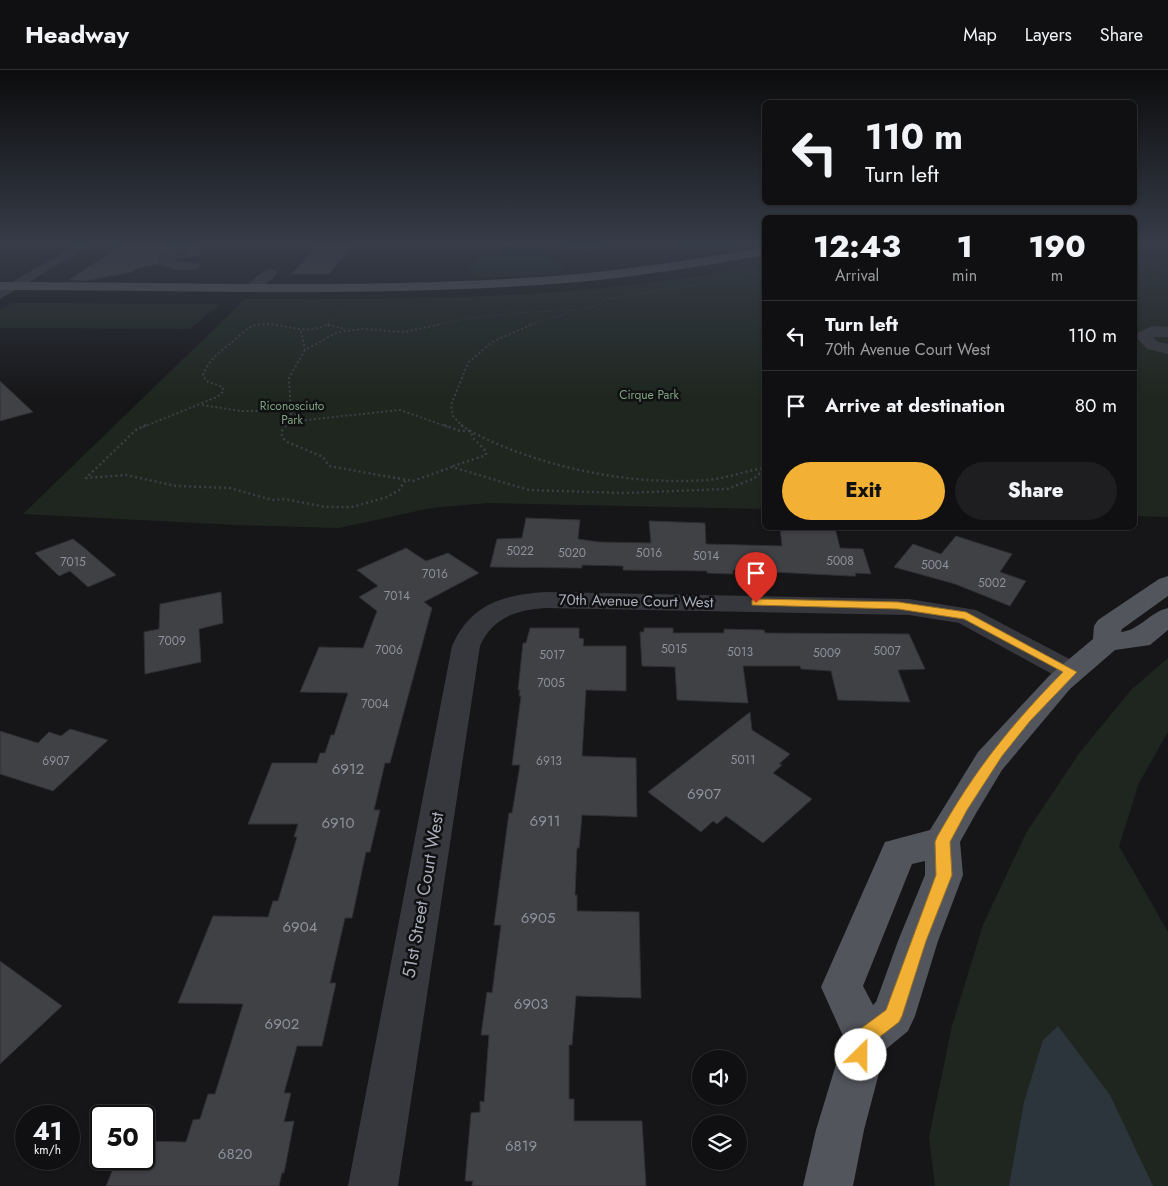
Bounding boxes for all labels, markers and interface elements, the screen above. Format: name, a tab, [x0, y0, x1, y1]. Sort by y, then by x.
text: Headway	[25, 17, 129, 52]
text: Map	[963, 22, 997, 48]
text: Layers	[1025, 22, 1072, 48]
text: Share	[1100, 22, 1143, 48]
text: 110 m	[865, 112, 963, 162]
icon: left	[782, 120, 847, 185]
text: Turn left	[865, 158, 939, 190]
text: 12:43	[813, 225, 901, 268]
text: 1	[957, 225, 973, 268]
text: 190	[1028, 225, 1086, 268]
text: Arrival	[835, 264, 879, 287]
text: min	[952, 264, 977, 287]
text: m	[1051, 264, 1063, 287]
text: Turn left	[825, 311, 898, 338]
icon: left	[782, 322, 810, 350]
text: 110 m	[1068, 322, 1117, 349]
text: 70th Avenue Court West	[825, 338, 990, 361]
park label: Cirque Park	[619, 386, 680, 404]
icon: arrive	[782, 392, 810, 420]
text: Arrive at destination	[825, 392, 1005, 419]
text: 80 m	[1075, 392, 1117, 419]
park label: Riconosciuto Park	[260, 397, 325, 429]
button: Exit	[782, 462, 945, 520]
button: Share	[955, 462, 1117, 520]
house number: 5022	[506, 542, 534, 560]
house number: 5020	[558, 544, 586, 562]
house number: 5016	[636, 544, 662, 562]
house number: 5014	[693, 547, 719, 565]
pin	[735, 552, 777, 603]
house number: 5008	[826, 552, 854, 570]
house number: 7015	[60, 553, 86, 571]
house number: 5004	[921, 556, 949, 574]
icon: arrive	[742, 559, 770, 587]
house number: 7016	[422, 565, 448, 583]
house number: 5002	[978, 574, 1006, 592]
house number: 7014	[384, 587, 410, 605]
street label: 70th Avenue Court West	[558, 589, 714, 613]
house number: 7009	[158, 632, 186, 650]
house number: 5015	[661, 640, 687, 658]
house number: 7006	[375, 641, 403, 659]
house number: 5007	[873, 642, 901, 660]
house number: 5013	[727, 643, 753, 661]
house number: 5009	[813, 644, 841, 662]
house number: 5017	[539, 646, 566, 664]
house number: 7005	[537, 674, 565, 692]
house number: 7004	[361, 695, 389, 713]
house number: 5011	[731, 751, 755, 769]
house number: 6907	[42, 752, 70, 770]
house number: 6913	[536, 752, 562, 770]
house number: 6912	[332, 758, 364, 780]
house number: 6907	[687, 783, 721, 805]
street label: 51st Street Court West	[396, 809, 451, 980]
house number: 6911	[530, 810, 560, 832]
house number: 6910	[321, 812, 355, 834]
house number: 6905	[521, 907, 555, 929]
house number: 6904	[282, 916, 318, 938]
house number: 6903	[514, 993, 548, 1015]
house number: 6902	[265, 1013, 299, 1035]
position arrow	[834, 1028, 886, 1080]
map controls	[692, 1050, 747, 1170]
button: sound	[692, 1050, 747, 1105]
speed limit sign: 50	[90, 1105, 155, 1170]
text: 41	[32, 1113, 63, 1149]
button: layers	[692, 1115, 747, 1170]
house number: 6819	[505, 1135, 537, 1157]
text: km/h	[34, 1141, 61, 1159]
house number: 6820	[218, 1143, 252, 1165]

